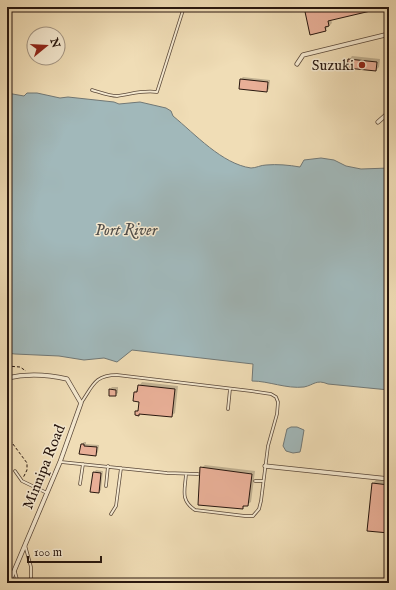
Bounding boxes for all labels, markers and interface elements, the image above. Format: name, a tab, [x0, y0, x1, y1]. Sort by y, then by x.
north arrow	[26, 26, 66, 66]
text: N	[46, 36, 63, 50]
place label: Suzuki	[312, 56, 354, 75]
marker: Suzuki	[357, 60, 367, 70]
water label: Port River	[95, 221, 159, 241]
street label: Minnipa Road	[18, 421, 70, 512]
scale bar	[28, 538, 101, 564]
text: 100 m	[34, 545, 62, 560]

